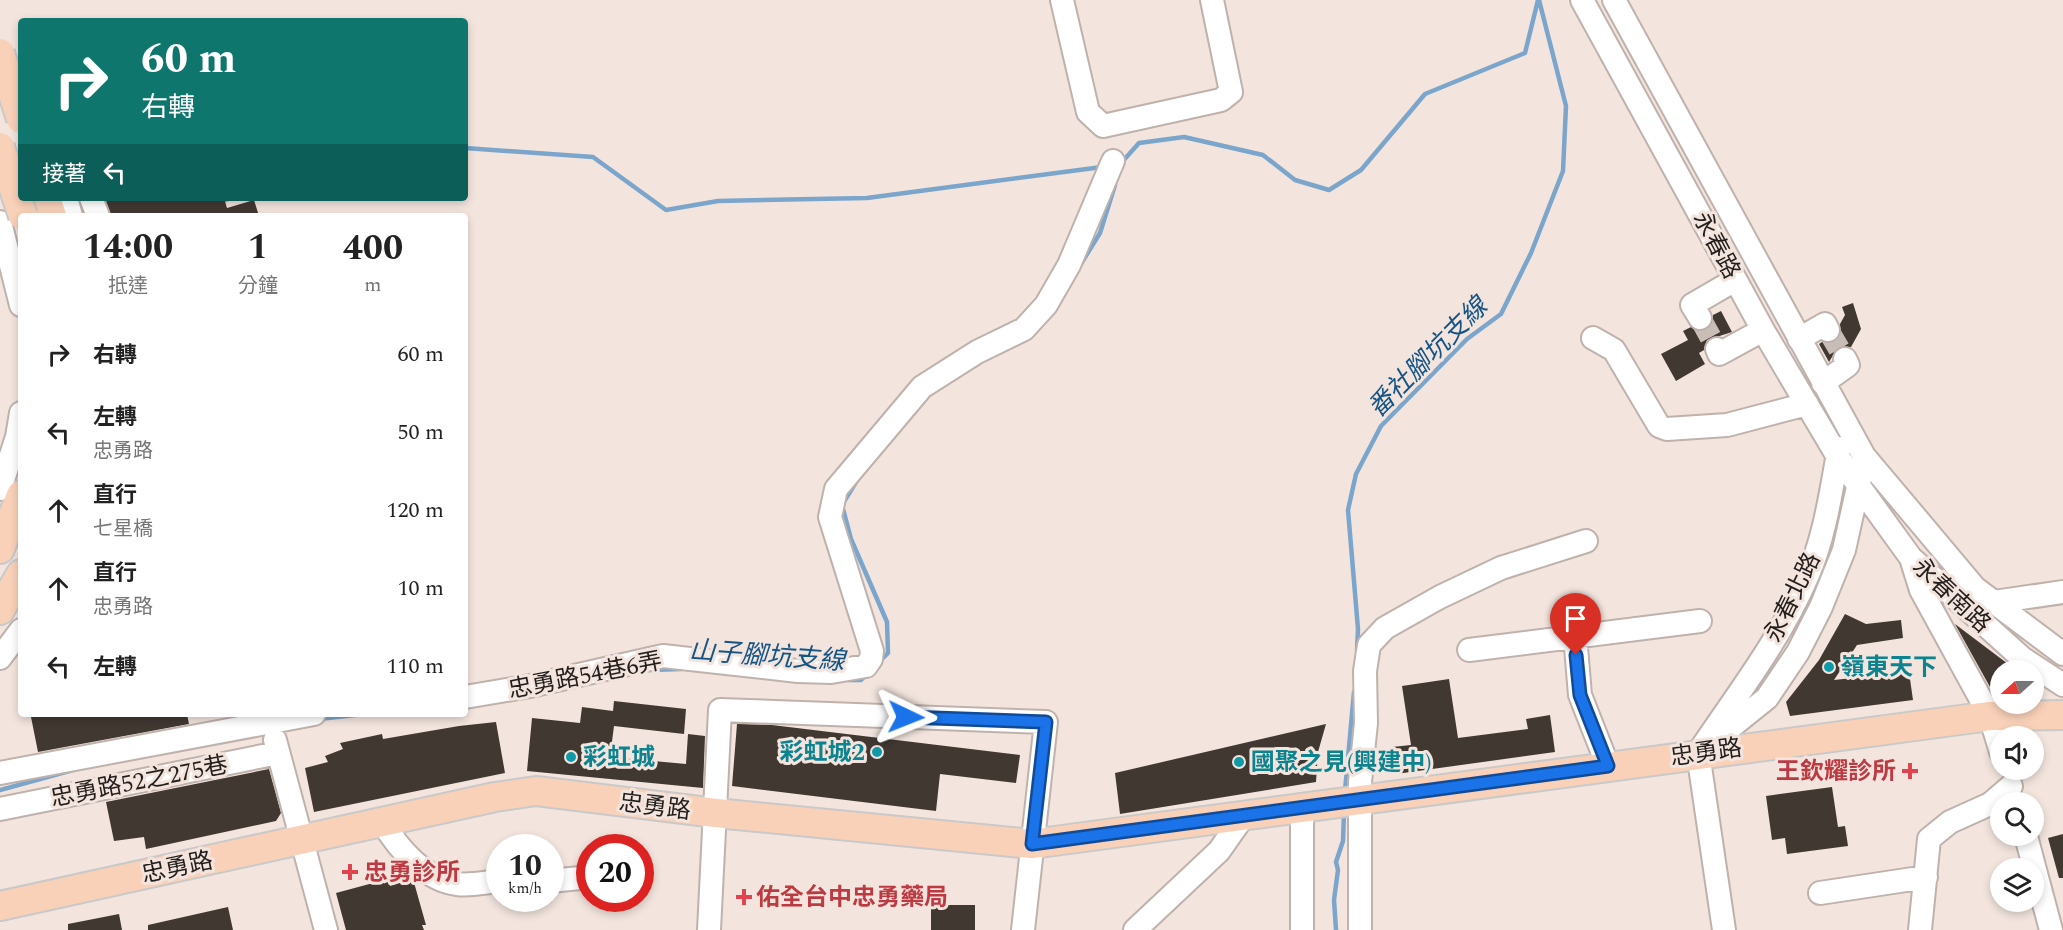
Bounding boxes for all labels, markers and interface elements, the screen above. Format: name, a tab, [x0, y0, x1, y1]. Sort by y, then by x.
text: 60 m	[141, 28, 236, 91]
icon: right	[42, 42, 120, 120]
text: 右轉	[141, 87, 195, 129]
icon: left	[98, 156, 131, 189]
text: 接著	[42, 158, 86, 191]
street label: 永春路	[1683, 205, 1749, 286]
text: 14:00	[83, 220, 173, 275]
text: 1	[248, 220, 268, 275]
text: 400	[343, 221, 403, 276]
text: m	[364, 270, 382, 300]
text: 抵達	[108, 271, 148, 301]
text: 分鐘	[238, 271, 278, 301]
water label: 番社腳坑支線	[1358, 286, 1499, 427]
icon: right	[42, 338, 75, 371]
text: 60 m	[398, 338, 444, 371]
text: 右轉	[93, 339, 137, 372]
text: 左轉	[93, 401, 137, 434]
icon: left	[42, 416, 75, 449]
text: 50 m	[398, 416, 444, 449]
text: 忠勇路	[93, 436, 153, 466]
text: 直行	[93, 479, 137, 512]
icon: ahead	[42, 494, 75, 527]
text: 120 m	[387, 494, 444, 527]
text: 七星橋	[93, 514, 153, 544]
street label: 永春北路	[1756, 546, 1830, 648]
street label: 永春南路	[1904, 550, 1999, 642]
text: 直行	[93, 557, 137, 590]
icon: ahead	[42, 572, 75, 605]
text: 10 m	[398, 572, 444, 605]
text: 忠勇路	[93, 592, 153, 622]
pin	[1550, 593, 1601, 655]
icon: arrive	[1559, 602, 1592, 635]
water label: 山子腳坑支線	[688, 631, 849, 682]
street label: 忠勇路54巷6弄	[505, 643, 665, 709]
icon: left	[42, 650, 75, 683]
text: 110 m	[387, 650, 444, 683]
place label: 嶺東天下	[1840, 650, 1937, 686]
text: 左轉	[93, 651, 137, 684]
marker: 嶺東天下	[1822, 660, 1836, 674]
north arrow	[1990, 660, 2044, 714]
map controls	[1990, 660, 2044, 912]
position arrow	[874, 685, 938, 749]
button: sound	[1990, 726, 2044, 780]
street label: 忠勇路	[1668, 730, 1744, 776]
place label: 彩虹城2	[780, 735, 865, 771]
place label: 彩虹城	[583, 740, 655, 776]
marker: 彩虹城2	[870, 745, 884, 759]
place label: 國聚之見(興建中)	[1251, 745, 1432, 781]
street label: 忠勇路52之275巷	[47, 747, 231, 817]
marker: 彩虹城	[564, 750, 578, 764]
place label: 王欽耀診所	[1776, 754, 1896, 790]
marker: 國聚之見(興建中)	[1232, 755, 1246, 769]
marker: 王欽耀診所	[1901, 762, 1919, 780]
street label: 忠勇路	[617, 785, 693, 829]
button: search	[1990, 792, 2044, 846]
speed limit sign: 20	[576, 834, 654, 912]
street label: 忠勇路	[138, 843, 216, 893]
text: 10	[508, 843, 542, 889]
place label: 忠勇診所	[364, 855, 460, 891]
button: layers	[1990, 858, 2044, 912]
marker: 忠勇診所	[341, 863, 359, 881]
text: km/h	[508, 877, 542, 900]
place label: 佑全台中忠勇藥局	[756, 880, 948, 916]
marker: 佑全台中忠勇藥局	[737, 890, 751, 904]

